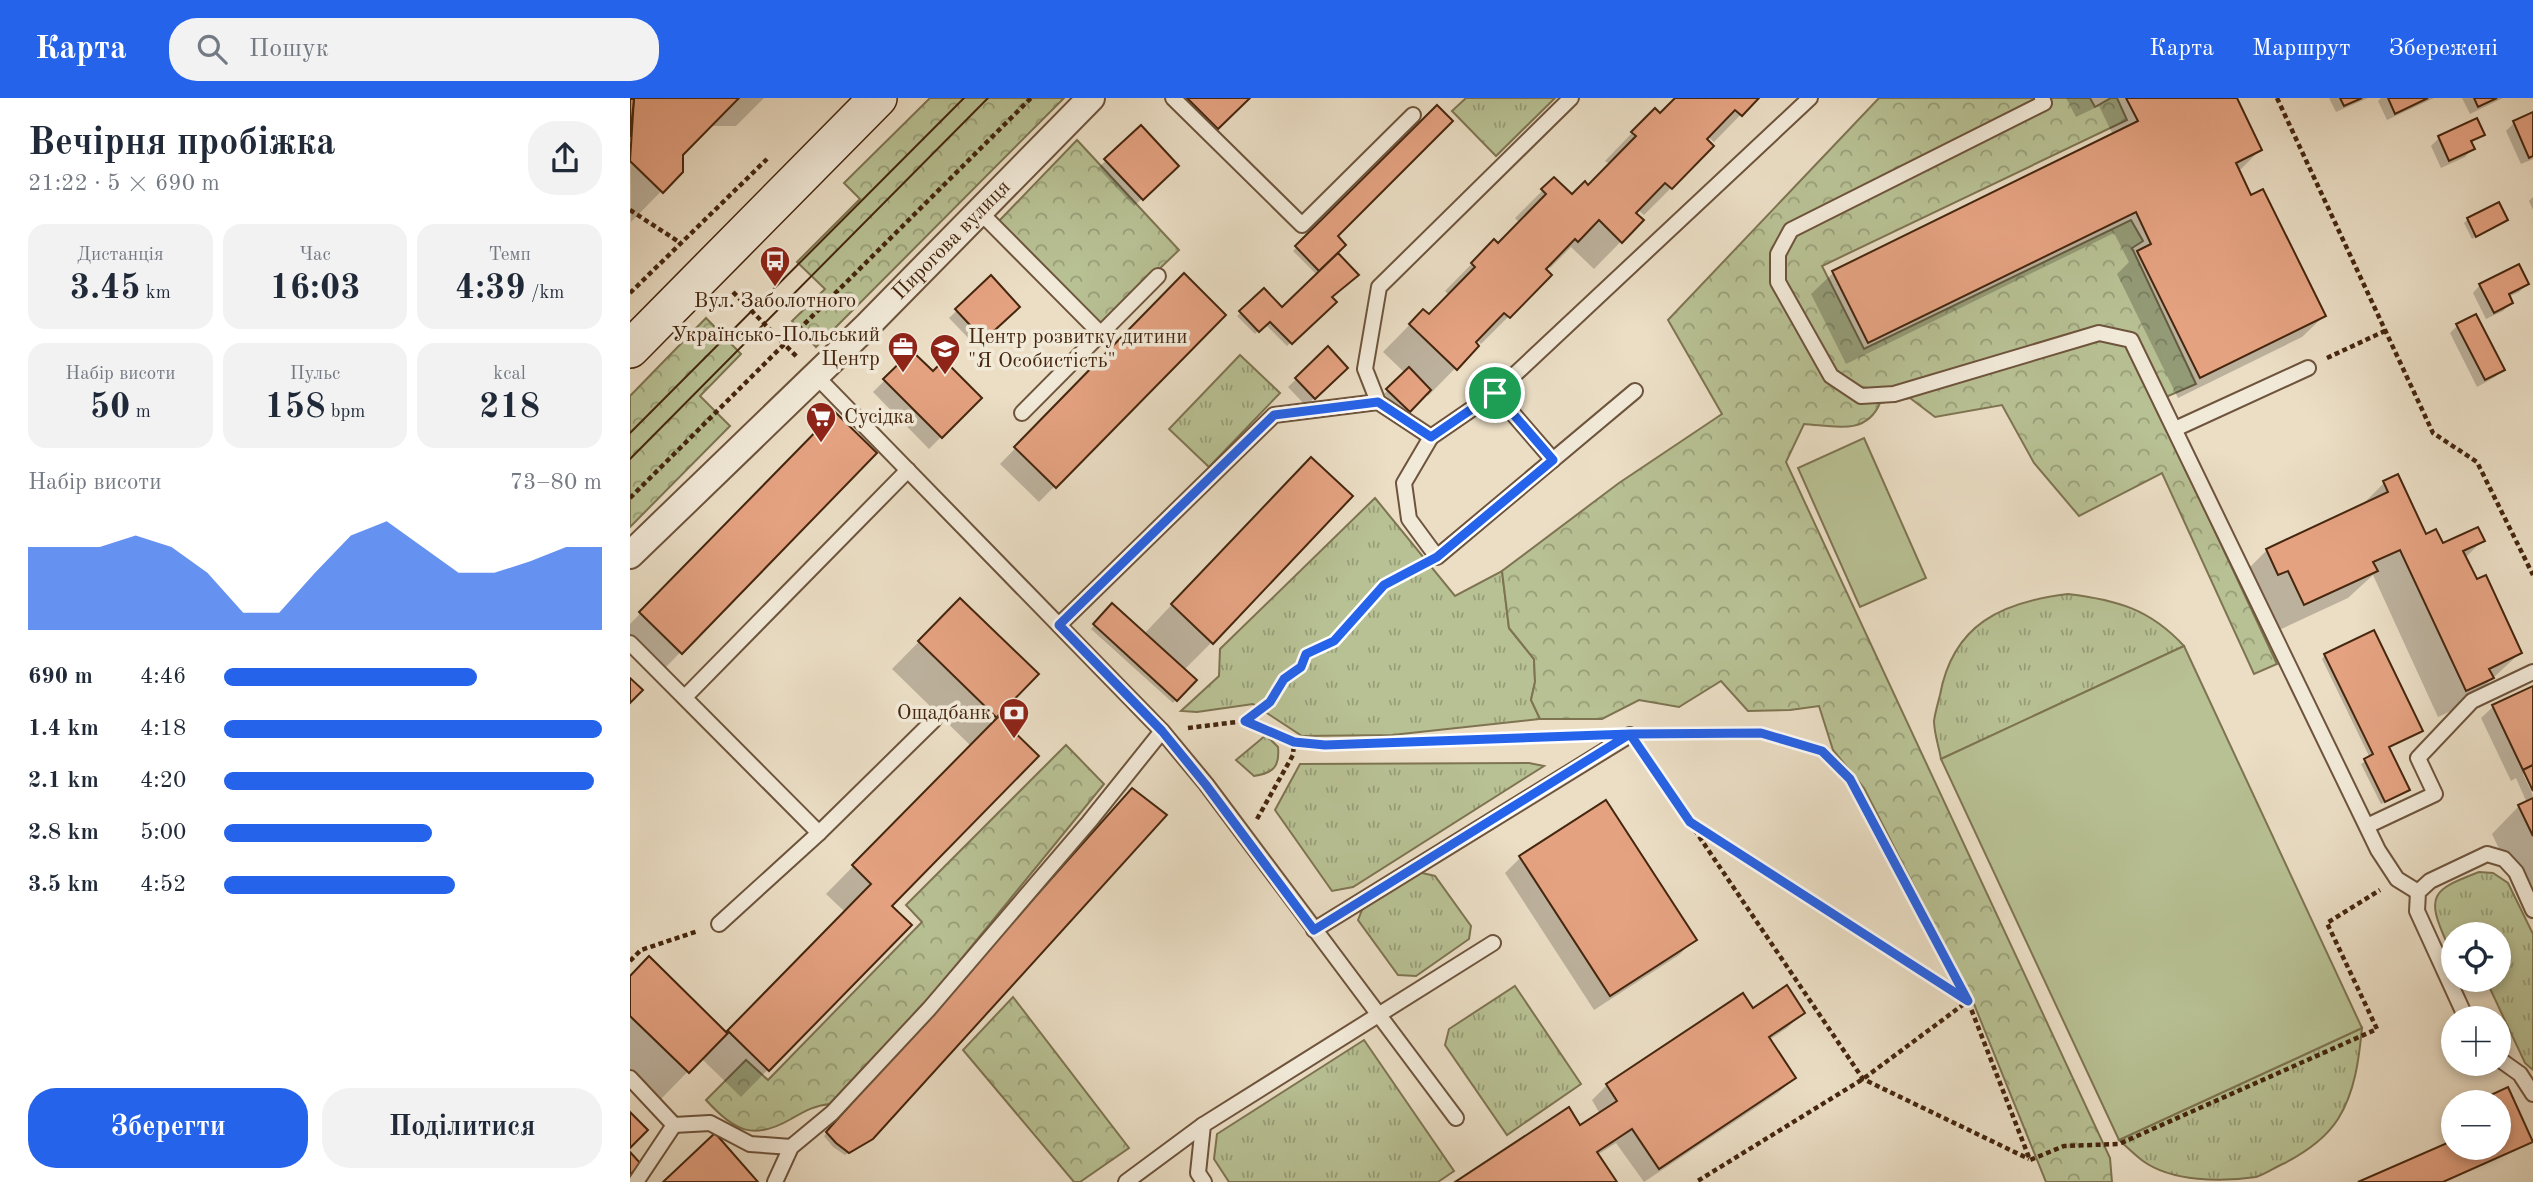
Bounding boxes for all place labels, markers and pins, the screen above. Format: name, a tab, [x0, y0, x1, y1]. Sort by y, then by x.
bus stop icon: Вул. Заболотного	[758, 244, 792, 288]
place label: Вул. Заболотного	[694, 291, 856, 312]
place label: Українсько-Польський Центр	[672, 325, 880, 370]
place label: Центр розвитку дитини "Я Особистість"	[968, 327, 1188, 372]
office icon: Українсько-Польський Центр	[886, 330, 920, 374]
school or university icon: Центр розвитку дитини "Я Особистість"	[928, 332, 962, 376]
pin	[1465, 363, 1525, 423]
supermarket icon: Сусідка	[804, 400, 838, 444]
place label: Сусідка	[844, 407, 914, 428]
bank icon: Ощадбанк	[997, 696, 1031, 740]
place label: Ощадбанк	[897, 703, 991, 724]

